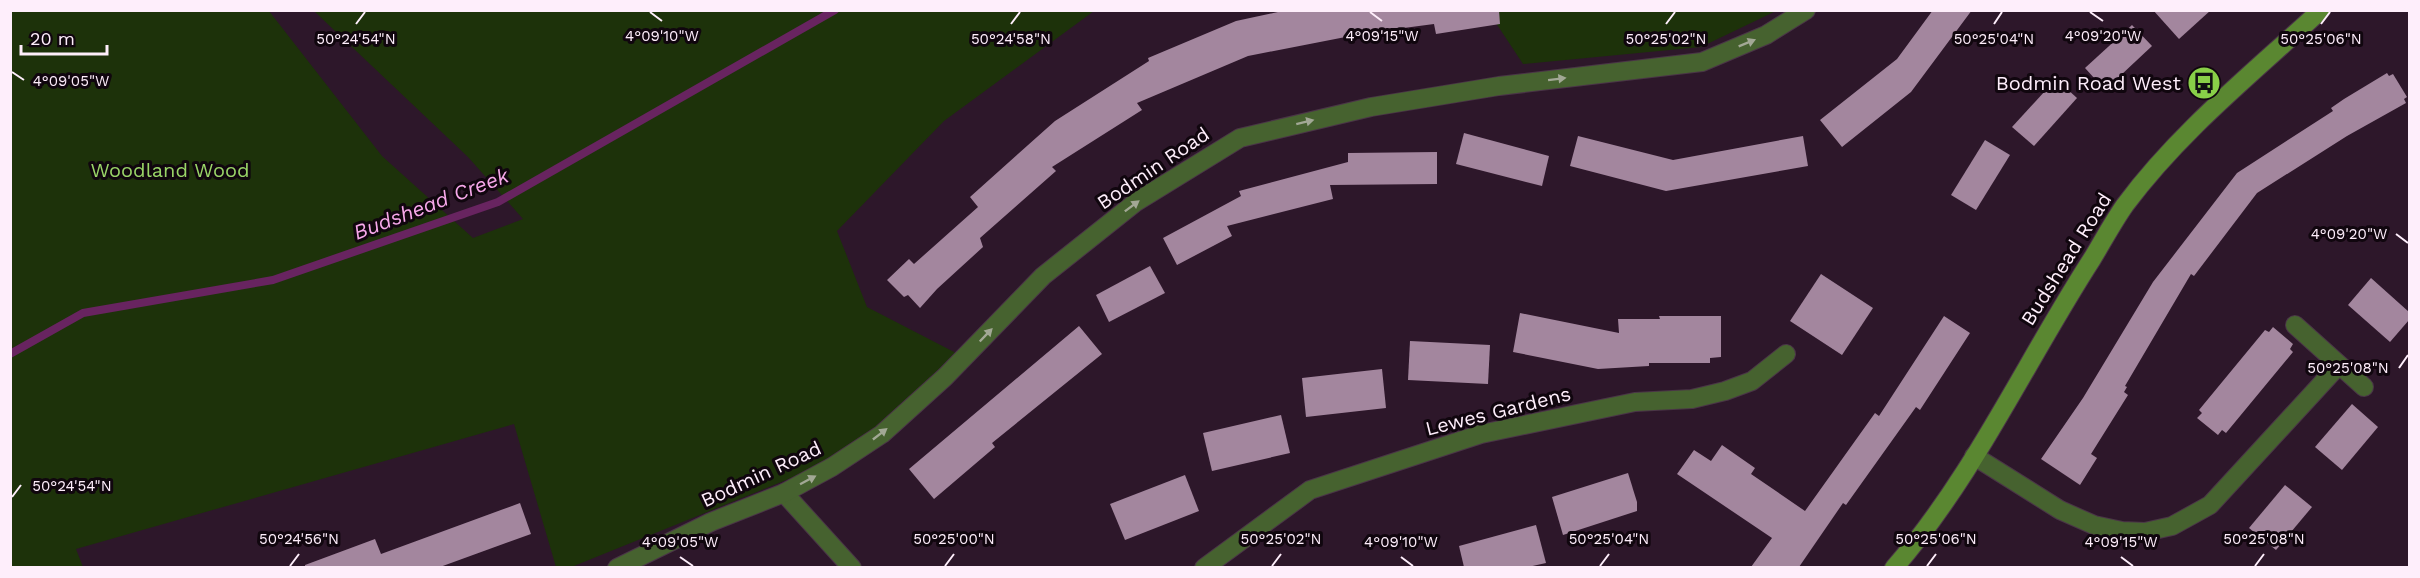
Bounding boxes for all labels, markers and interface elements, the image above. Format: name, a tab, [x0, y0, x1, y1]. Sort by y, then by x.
scale bar	[21, 18, 106, 56]
text: 4°09'10"W	[625, 27, 699, 45]
text: 4°09'15"W	[1345, 27, 1419, 45]
text: 4°09'20"W	[2065, 27, 2141, 45]
text: 20 m	[30, 28, 75, 49]
text: 50°24'54"N	[316, 30, 396, 48]
text: 50°24'58"N	[971, 30, 1051, 48]
text: 50°25'02"N	[1625, 30, 1707, 48]
text: 50°25'04"N	[1954, 30, 2034, 48]
text: 50°25'06"N	[2280, 30, 2362, 48]
one-way arrow	[1739, 38, 1757, 48]
bus stop icon: Bodmin Road West	[2186, 65, 2222, 101]
place label: Bodmin Road West	[1996, 71, 2182, 95]
text: 4°09'05"W	[33, 72, 109, 90]
one-way arrow	[1548, 75, 1567, 84]
one-way arrow	[1296, 117, 1314, 127]
street label: Bodmin Road	[1092, 122, 1214, 214]
park label: Woodland Wood	[91, 158, 249, 182]
water label: Budshead Creek	[350, 162, 513, 245]
street label: Budshead Road	[2016, 188, 2116, 330]
one-way arrow	[1123, 200, 1139, 212]
text: 4°09'20"W	[2311, 225, 2387, 243]
one-way arrow	[979, 327, 993, 342]
text: 50°25'08"N	[2307, 359, 2389, 377]
street label: Lewes Gardens	[1423, 381, 1573, 441]
one-way arrow	[873, 429, 888, 441]
street label: Bodmin Road	[697, 436, 825, 512]
one-way arrow	[800, 475, 817, 485]
text: 50°24'54"N	[32, 477, 112, 495]
text: 50°24'56"N	[259, 530, 339, 548]
text: 50°25'00"N	[913, 530, 995, 548]
text: 50°25'02"N	[1240, 530, 1322, 548]
text: 50°25'04"N	[1569, 530, 1649, 548]
text: 50°25'06"N	[1895, 530, 1977, 548]
text: 50°25'08"N	[2223, 530, 2305, 548]
text: 4°09'05"W	[642, 533, 718, 551]
text: 4°09'10"W	[1364, 533, 1438, 551]
text: 4°09'15"W	[2084, 533, 2158, 551]

